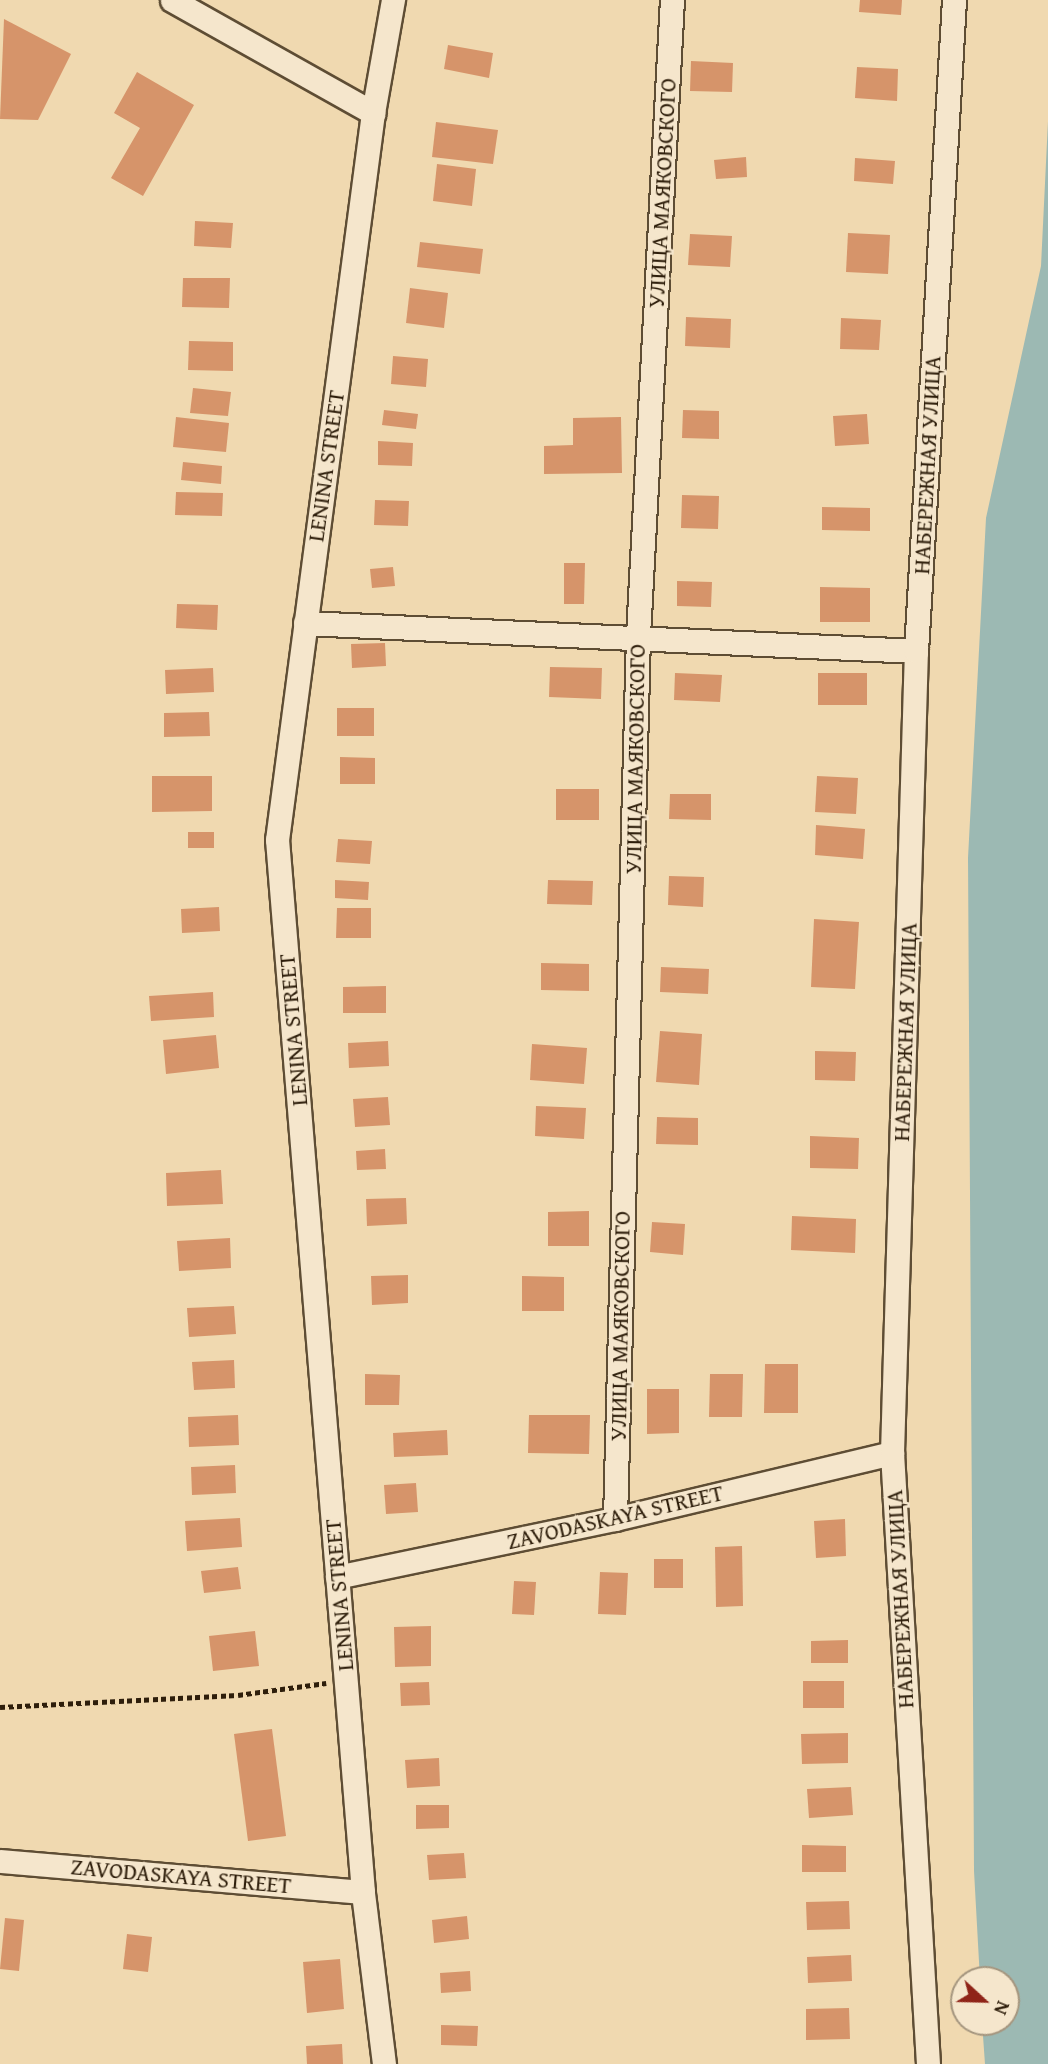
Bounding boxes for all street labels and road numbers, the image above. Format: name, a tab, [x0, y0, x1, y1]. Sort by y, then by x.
street label: УЛИЦА МАЯКОВСКОГО	[642, 77, 682, 309]
street label: НАБЕРЕЖНАЯ УЛИЦА	[907, 355, 947, 575]
street label: LENINA STREET	[302, 389, 350, 543]
street label: УЛИЦА МАЯКОВСКОГО	[619, 644, 651, 874]
street label: НАБЕРЕЖНАЯ УЛИЦА	[887, 922, 923, 1142]
street label: LENINA STREET	[273, 953, 313, 1107]
street label: УЛИЦА МАЯКОВСКОГО	[604, 1211, 636, 1441]
street label: ZAVODASKAYA STREET	[504, 1479, 726, 1555]
street label: НАБЕРЕЖНАЯ УЛИЦА	[880, 1489, 920, 1709]
street label: LENINA STREET	[319, 1518, 359, 1672]
street label: ZAVODASKAYA STREET	[70, 1853, 292, 1899]

